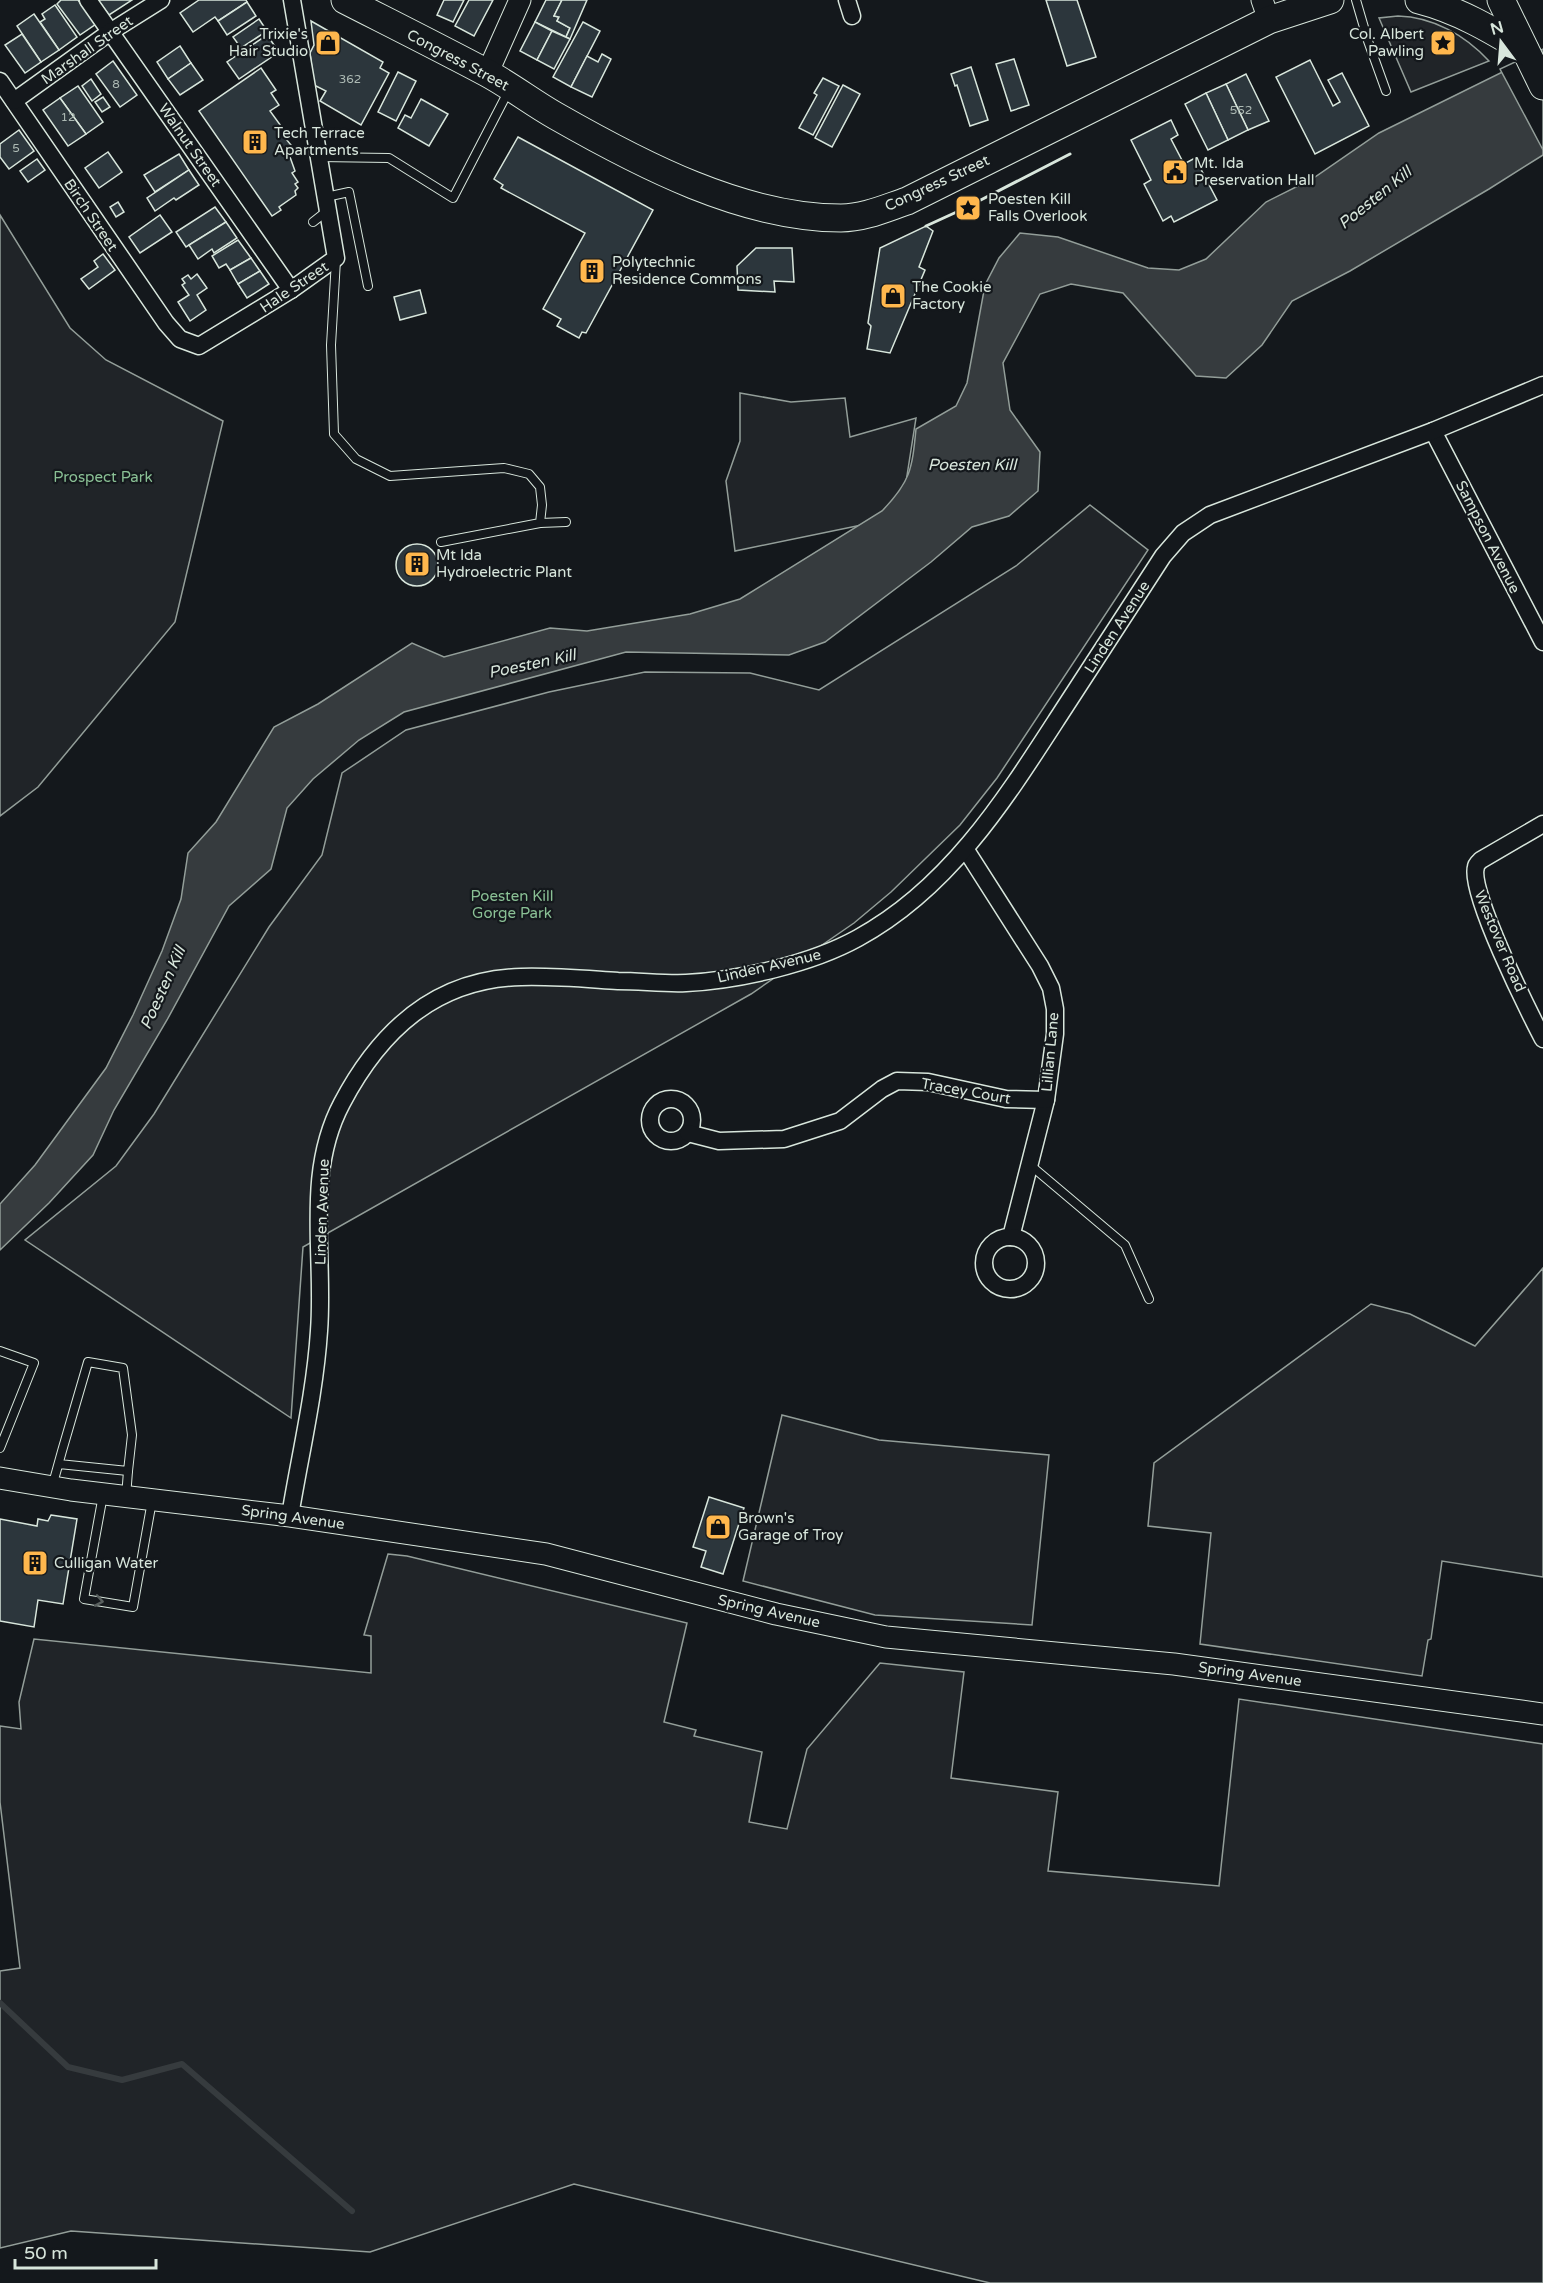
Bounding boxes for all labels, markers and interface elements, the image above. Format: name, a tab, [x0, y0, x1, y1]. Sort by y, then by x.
street label: Marshall Street	[38, 12, 136, 88]
north arrow	[1471, 12, 1531, 72]
text: N	[1488, 17, 1506, 40]
place label: Trixie's Hair Studio	[229, 25, 308, 60]
place label: Col. Albert Pawling	[1349, 25, 1424, 60]
street label: Congress Street	[404, 26, 512, 95]
shop icon: Trixie's Hair Studio	[313, 28, 343, 58]
place icon: Col. Albert Pawling	[1428, 28, 1458, 58]
house number: 362	[339, 72, 361, 86]
house number: 8	[112, 77, 120, 91]
street label: Walnut Street	[155, 100, 225, 190]
house number: 552	[1230, 103, 1252, 117]
house number: 12	[60, 110, 76, 124]
place label: Tech Terrace Apartments	[274, 124, 365, 159]
building icon: Tech Terrace Apartments	[240, 127, 270, 157]
house number: 5	[12, 141, 20, 155]
street label: Congress Street	[882, 151, 992, 215]
place label: Mt. Ida Preservation Hall	[1194, 154, 1314, 189]
public building icon: Mt. Ida Preservation Hall	[1160, 157, 1190, 187]
water label: Poesten Kill	[1334, 161, 1417, 234]
street label: Birch Street	[60, 175, 122, 255]
place label: Poesten Kill Falls Overlook	[988, 190, 1087, 225]
place icon: Poesten Kill Falls Overlook	[953, 193, 983, 223]
place label: Polytechnic Residence Commons	[612, 253, 762, 288]
building icon: Polytechnic Residence Commons	[577, 256, 607, 286]
street label: Hale Street	[256, 257, 332, 316]
place label: The Cookie Factory	[912, 278, 991, 313]
shop icon: The Cookie Factory	[878, 281, 908, 311]
water label: Poesten Kill	[928, 455, 1018, 475]
park label: Prospect Park	[53, 468, 153, 486]
street label: Sampson Avenue	[1452, 478, 1524, 596]
place label: Mt Ida Hydroelectric Plant	[436, 546, 572, 581]
building icon: Mt Ida Hydroelectric Plant	[402, 549, 432, 579]
street label: Linden Avenue	[1081, 578, 1153, 676]
water label: Poesten Kill	[487, 645, 579, 683]
park label: Poesten Kill Gorge Park	[470, 887, 554, 922]
street label: Westover Road	[1471, 888, 1529, 994]
water label: Poesten Kill	[136, 942, 191, 1033]
street label: Linden Avenue	[715, 945, 823, 987]
street label: Lillian Lane	[1038, 1011, 1062, 1093]
street label: Tracey Court	[920, 1074, 1012, 1108]
street label: Linden Avenue	[311, 1159, 333, 1265]
street label: Spring Avenue	[240, 1501, 346, 1533]
place label: Brown's Garage of Troy	[738, 1509, 843, 1544]
shop icon: Brown's Garage of Troy	[703, 1512, 733, 1542]
building icon: Culligan Water	[20, 1548, 50, 1578]
place label: Culligan Water	[54, 1554, 158, 1572]
street label: Spring Avenue	[716, 1591, 822, 1631]
one-way arrow	[95, 1595, 104, 1607]
street label: Spring Avenue	[1197, 1658, 1303, 1690]
scale bar	[15, 2232, 156, 2270]
text: 50 m	[24, 2242, 68, 2264]

